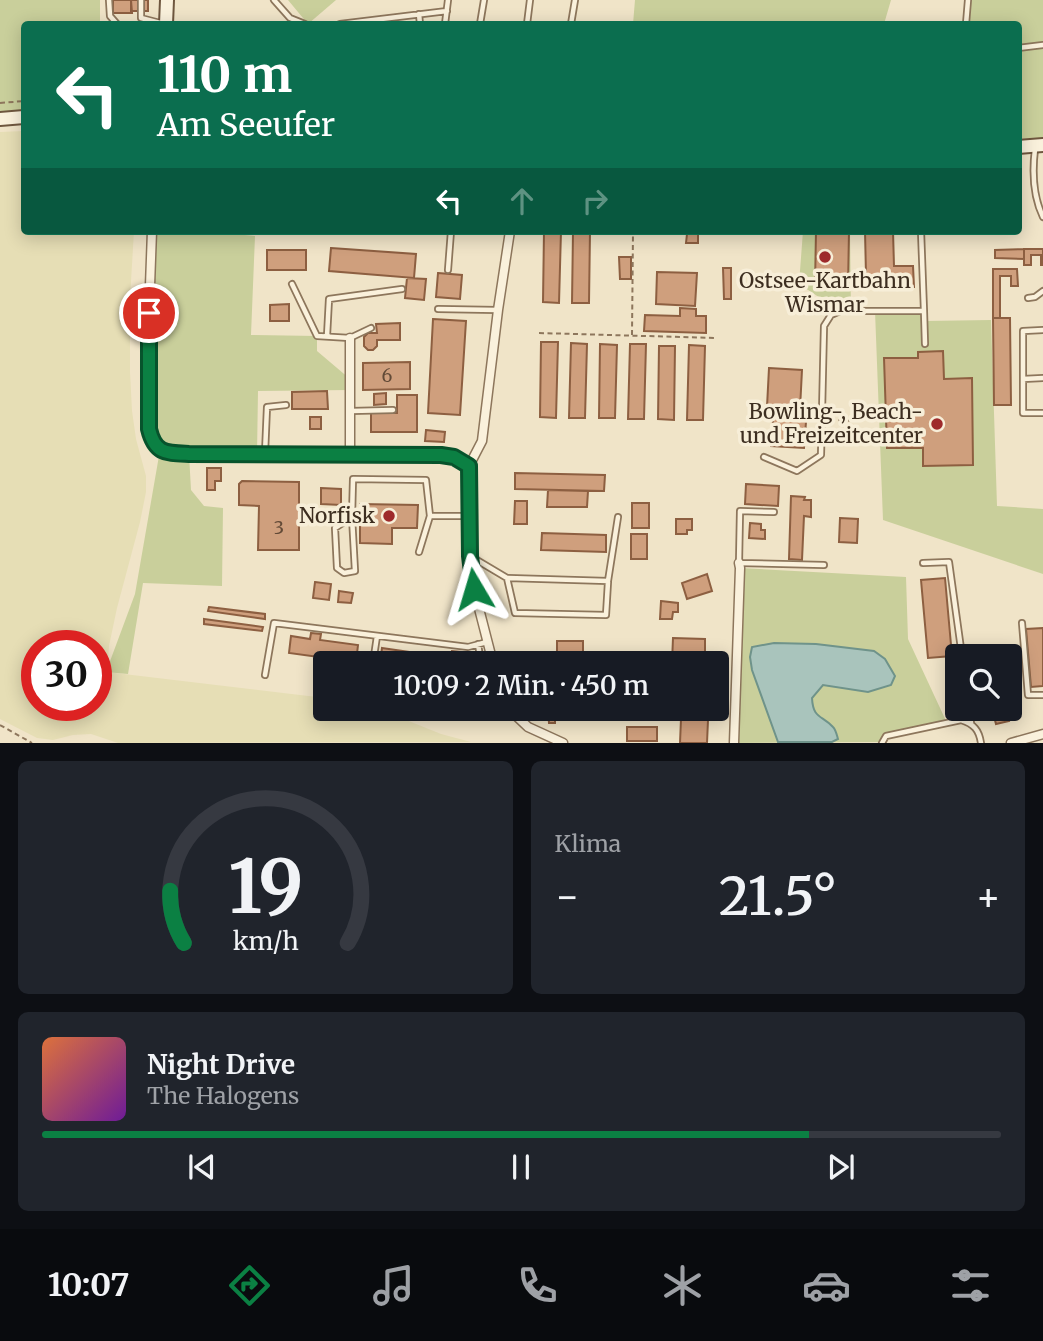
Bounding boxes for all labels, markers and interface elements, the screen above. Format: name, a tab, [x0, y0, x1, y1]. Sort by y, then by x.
text: 110 m	[157, 44, 292, 105]
icon: left	[42, 49, 133, 140]
text: Am Seeufer	[157, 105, 335, 145]
icon: left	[430, 182, 468, 220]
icon: ahead	[503, 182, 541, 220]
icon: right	[576, 182, 614, 220]
marker: Ostsee-Kartbahn Wismar	[817, 249, 833, 265]
place label: Ostsee-Kartbahn Wismar	[739, 267, 911, 318]
pin	[119, 283, 179, 343]
icon: arrive	[130, 294, 168, 332]
house number: 6	[382, 364, 393, 387]
place label: Bowling-, Beach- und Freizeitcenter	[740, 398, 923, 449]
marker: Bowling-, Beach- und Freizeitcenter	[929, 416, 945, 432]
place label: Norfisk	[299, 502, 376, 529]
marker: Norfisk	[381, 508, 397, 524]
house number: 3	[274, 516, 284, 539]
position arrow	[437, 552, 511, 626]
speed limit sign: 30	[21, 630, 112, 721]
map controls	[945, 644, 1022, 721]
button: search	[945, 644, 1022, 721]
text: 10:09 · 2 Min. · 450 m	[393, 669, 649, 702]
text: Klima	[555, 829, 621, 858]
text: 19	[228, 842, 303, 934]
text: 21.5°	[719, 864, 837, 929]
text: −	[555, 873, 580, 920]
text: +	[976, 873, 1001, 920]
text: km/h	[232, 925, 298, 957]
text: Night Drive	[147, 1048, 295, 1081]
text: The Halogens	[147, 1081, 299, 1110]
icon: previous	[183, 1148, 221, 1186]
icon: pause	[502, 1148, 540, 1186]
icon: next	[822, 1148, 860, 1186]
icon: directions	[225, 1261, 274, 1310]
icon: music	[369, 1261, 418, 1310]
icon: phone	[513, 1261, 562, 1310]
icon: climate	[658, 1261, 707, 1310]
icon: car	[802, 1261, 851, 1310]
icon: filters	[946, 1261, 995, 1310]
text: 10:07	[48, 1265, 129, 1305]

